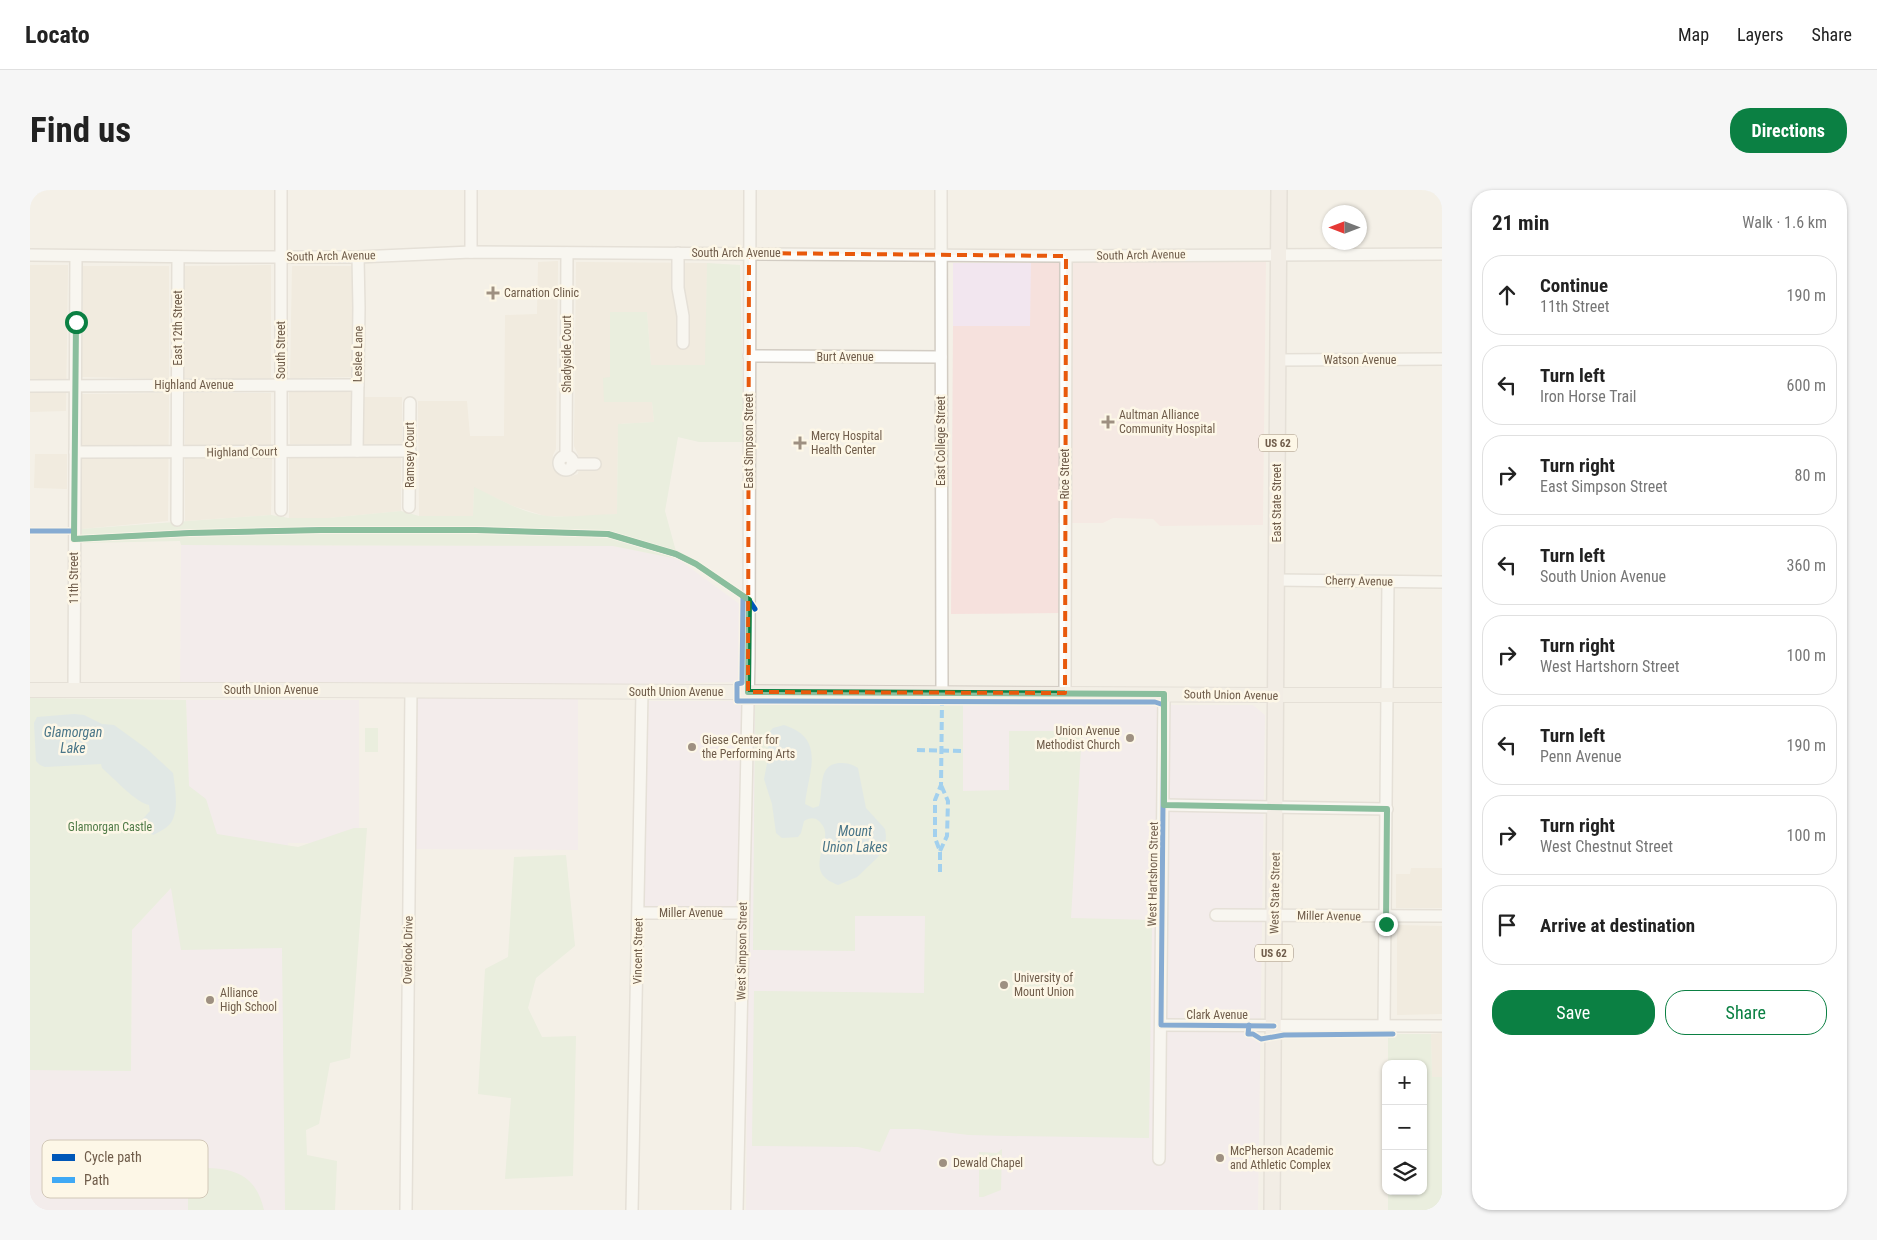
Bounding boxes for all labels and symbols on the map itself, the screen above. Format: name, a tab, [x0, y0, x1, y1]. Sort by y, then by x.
north arrow	[1322, 205, 1367, 250]
street label: South Arch Avenue	[691, 246, 781, 260]
street label: South Arch Avenue	[1096, 247, 1186, 263]
street label: South Arch Avenue	[286, 248, 376, 264]
marker: Carnation Clinic	[486, 286, 500, 300]
place label: Carnation Clinic	[504, 286, 580, 300]
street label: East 12th Street	[171, 290, 185, 366]
route start	[65, 311, 88, 334]
street label: Shadyside Court	[560, 315, 574, 393]
street label: South Street	[274, 320, 288, 379]
street label: Leslee Lane	[351, 325, 365, 382]
street label: Burt Avenue	[816, 350, 874, 364]
street label: Watson Avenue	[1324, 353, 1397, 367]
street label: Highland Avenue	[154, 378, 234, 392]
street label: East Simpson Street	[742, 393, 756, 489]
street label: East College Street	[934, 396, 948, 486]
place label: Aultman Alliance Community Hospital	[1119, 408, 1215, 436]
marker: Aultman Alliance Community Hospital	[1101, 415, 1115, 429]
street label: Ramsey Court	[403, 422, 417, 488]
place label: Mercy Hospital Health Center	[811, 429, 882, 457]
road number: US 62	[1259, 434, 1297, 452]
marker: Mercy Hospital Health Center	[793, 436, 807, 450]
street label: Highland Court	[206, 444, 278, 460]
street label: Rice Street	[1058, 448, 1072, 500]
street label: East State Street	[1270, 463, 1284, 543]
street label: 11th Street	[67, 552, 81, 604]
street label: Cherry Avenue	[1325, 573, 1393, 589]
street label: South Union Avenue	[224, 683, 319, 697]
street label: South Union Avenue	[629, 685, 724, 699]
street label: South Union Avenue	[1184, 687, 1279, 703]
water label: Glamorgan Lake	[44, 724, 102, 756]
place label: Union Avenue Methodist Church	[1036, 724, 1120, 752]
marker: Union Avenue Methodist Church	[1124, 732, 1136, 744]
place label: Giese Center for the Performing Arts	[702, 733, 795, 761]
marker: Giese Center for the Performing Arts	[686, 741, 698, 753]
park label: Glamorgan Castle	[68, 820, 153, 834]
street label: West Hartshorn Street	[1145, 821, 1161, 926]
water label: Mount Union Lakes	[822, 823, 888, 855]
street label: West State Street	[1267, 851, 1283, 934]
street label: West Simpson Street	[734, 901, 750, 1000]
street label: Miller Avenue	[659, 906, 723, 920]
street label: Miller Avenue	[1297, 908, 1361, 924]
route end	[1375, 913, 1398, 936]
street label: Overlook Drive	[400, 915, 416, 984]
street label: Vincent Street	[630, 917, 646, 984]
road number: US 62	[1255, 944, 1293, 961]
place label: University of Mount Union	[1014, 971, 1074, 999]
marker: University of Mount Union	[998, 979, 1010, 991]
place label: Alliance High School	[220, 986, 277, 1014]
marker: Alliance High School	[204, 994, 216, 1006]
street label: Clark Avenue	[1186, 1008, 1248, 1022]
legend	[42, 1140, 208, 1198]
place label: McPherson Academic and Athletic Complex	[1230, 1144, 1334, 1172]
text: Cycle path	[84, 1149, 142, 1165]
marker: McPherson Academic and Athletic Complex	[1214, 1152, 1226, 1164]
place label: Dewald Chapel	[953, 1156, 1023, 1170]
marker: Dewald Chapel	[937, 1157, 949, 1169]
text: Path	[84, 1172, 109, 1188]

